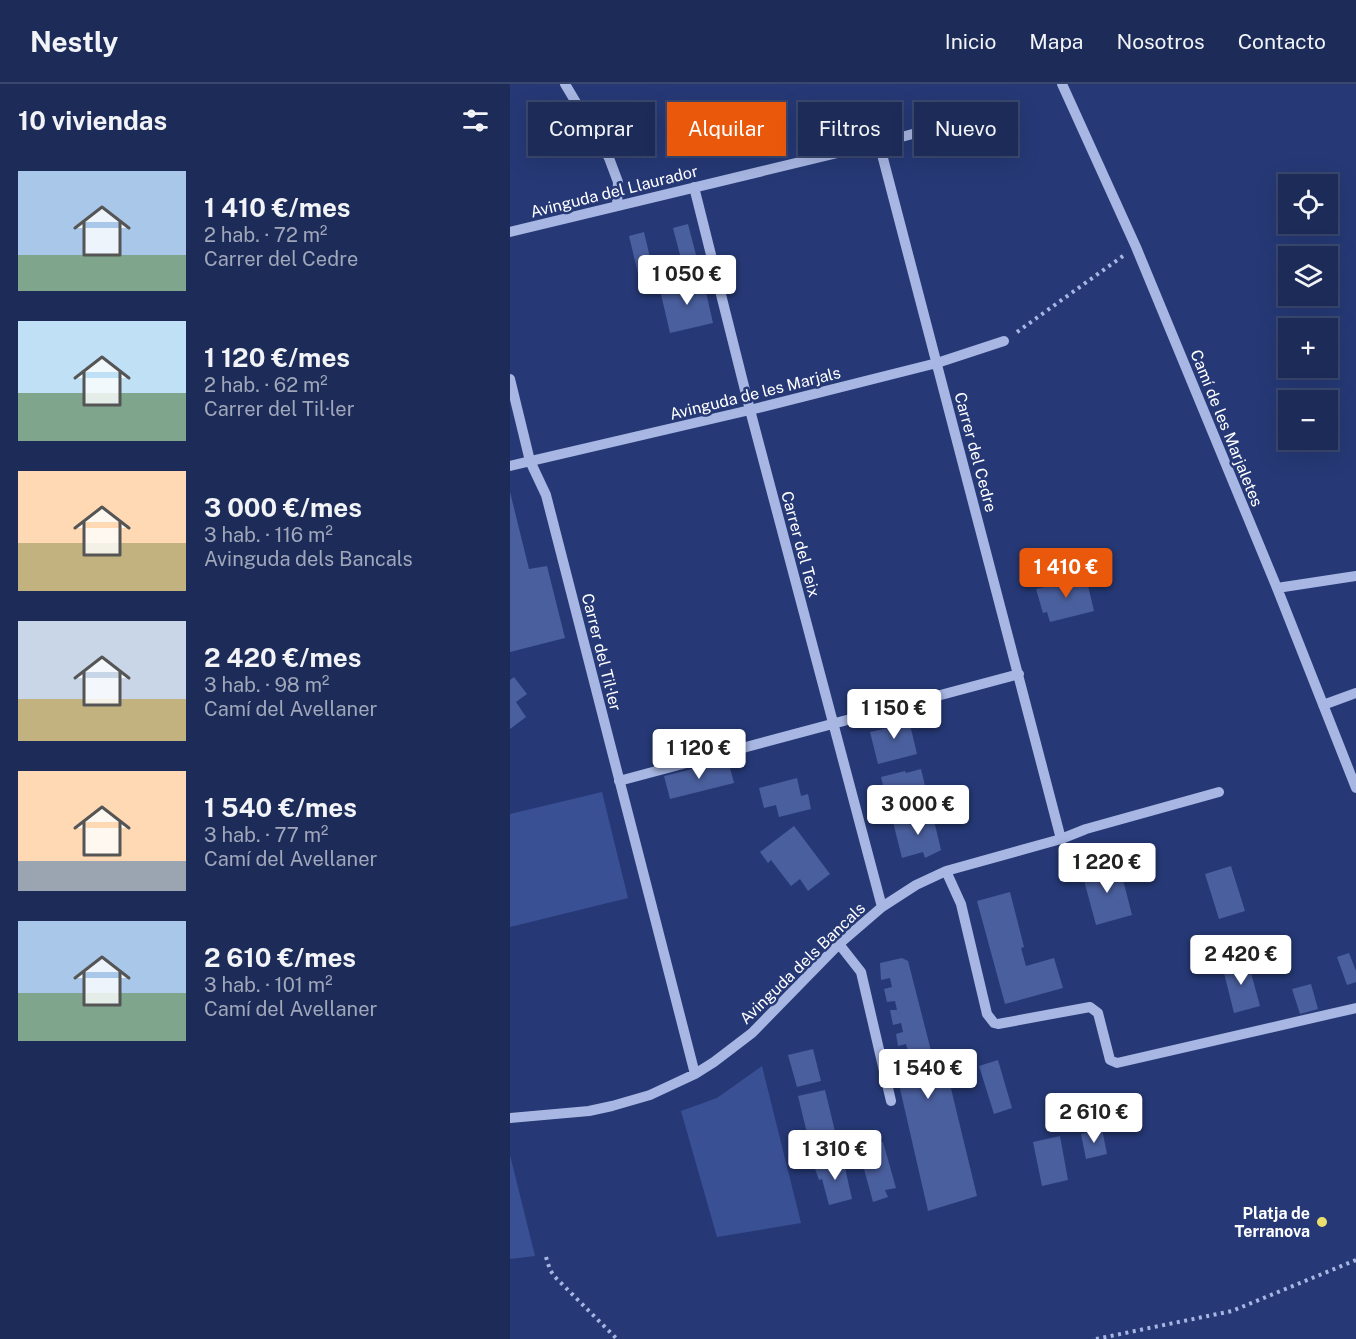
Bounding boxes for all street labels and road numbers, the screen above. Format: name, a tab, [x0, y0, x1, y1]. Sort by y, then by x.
street label: Avinguda del Llaurador	[528, 161, 700, 222]
street label: Camí de les Marjaletes	[1186, 347, 1267, 509]
street label: Avinguda de les Marjals	[668, 363, 843, 424]
street label: Carrer del Cedre	[950, 390, 1001, 514]
street label: Carrer del Teix	[777, 489, 824, 599]
street label: Carrer del Til·ler	[578, 591, 625, 713]
street label: Avinguda dels Bancals	[736, 899, 869, 1028]

